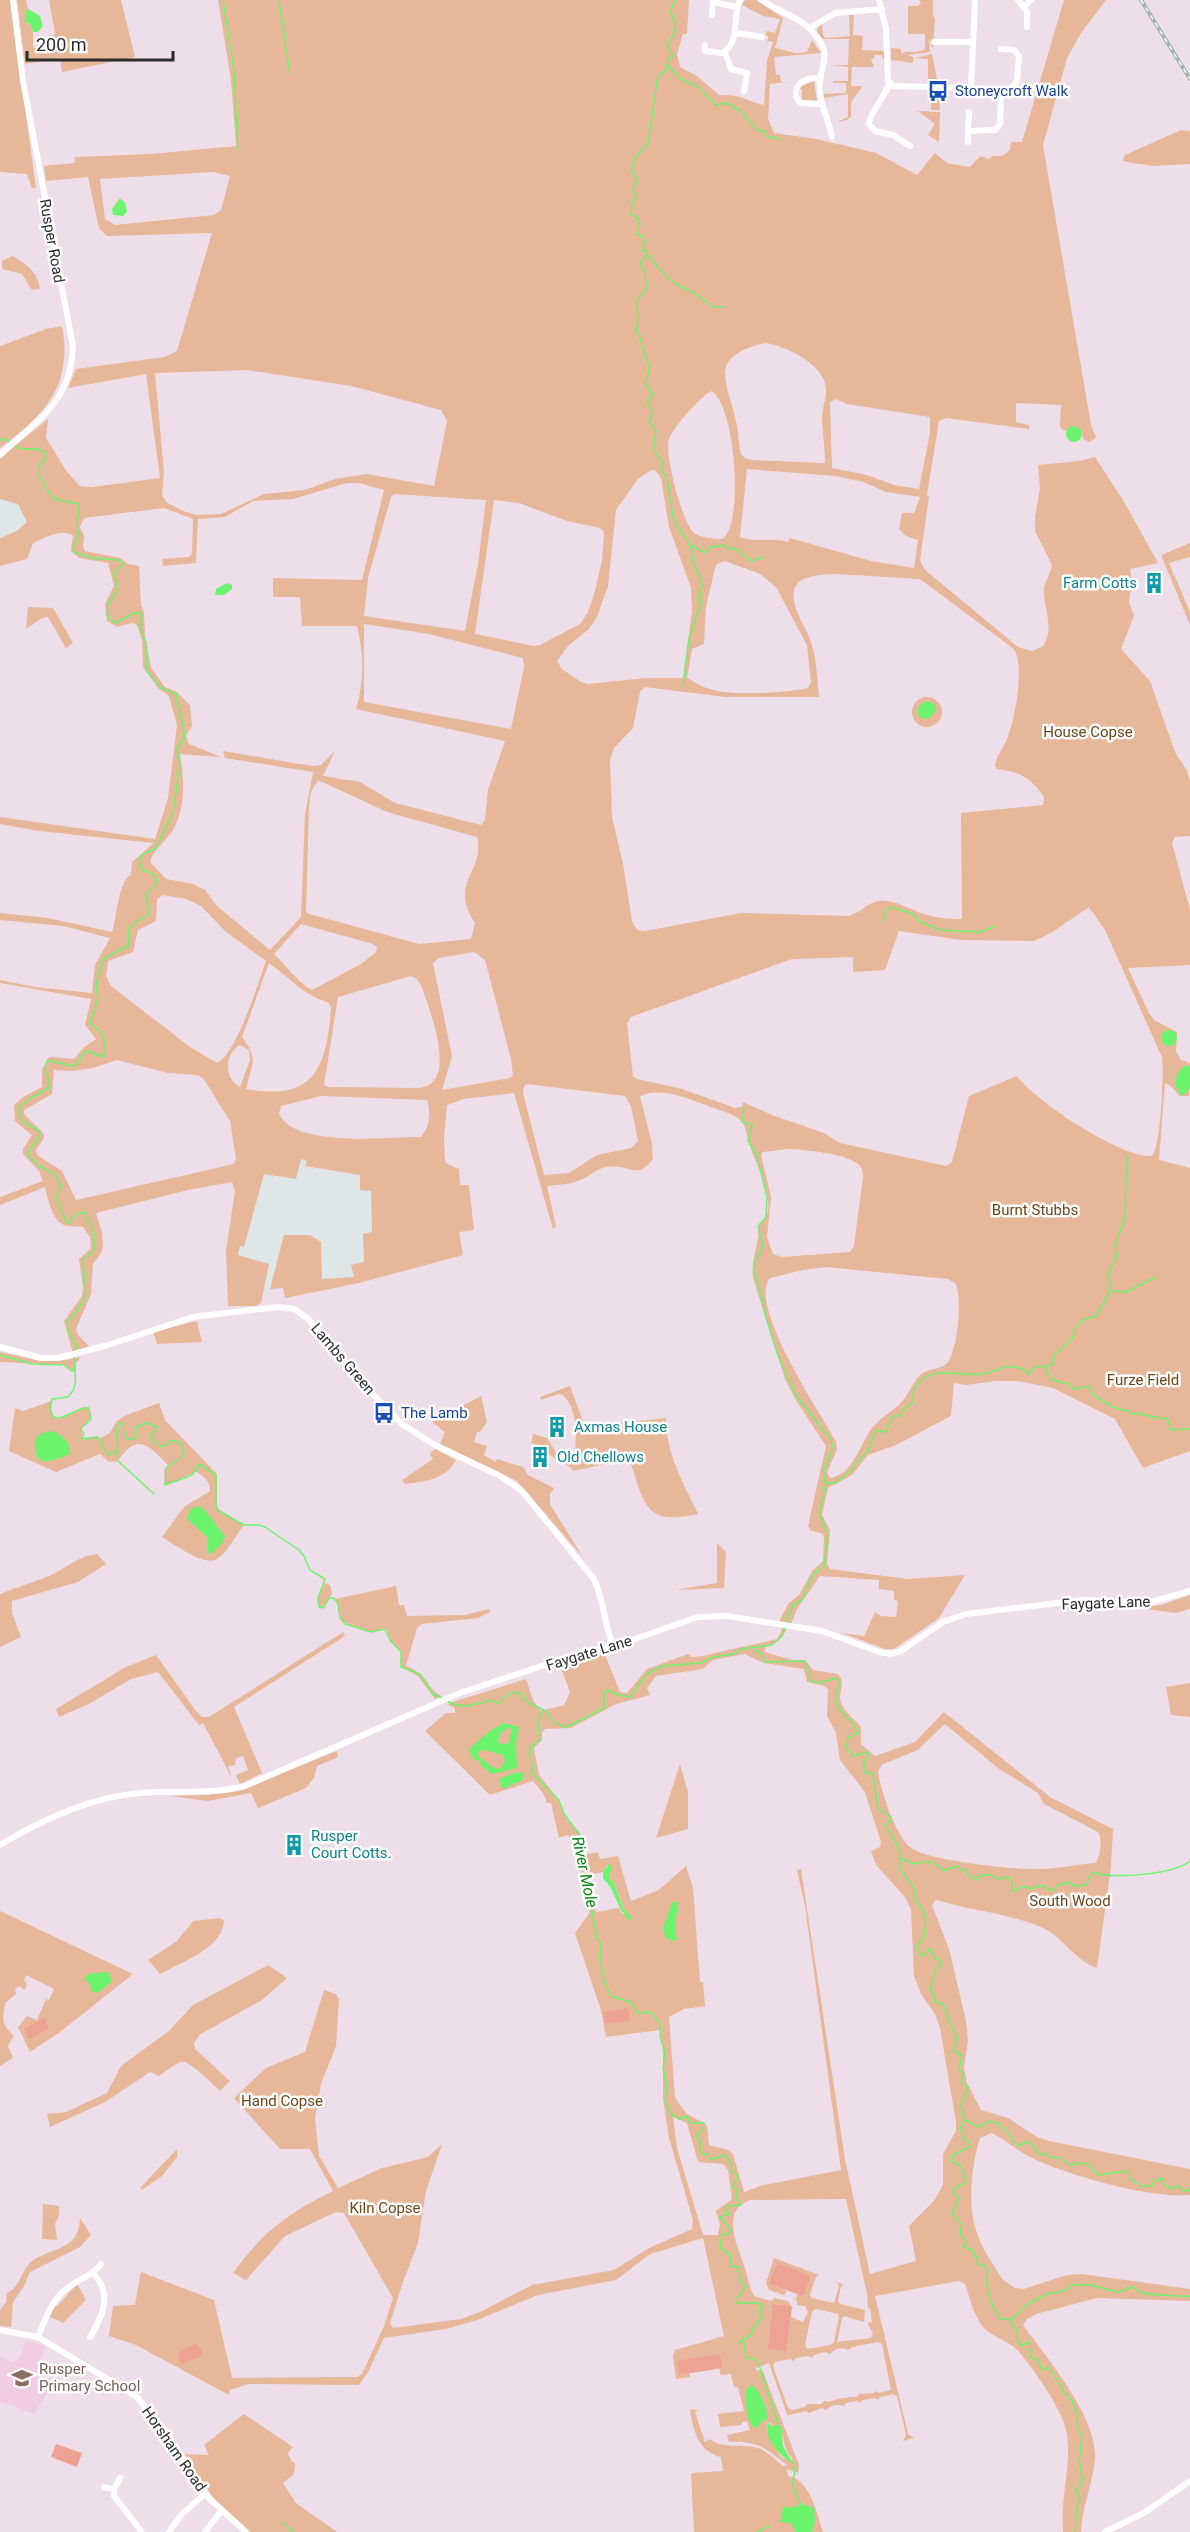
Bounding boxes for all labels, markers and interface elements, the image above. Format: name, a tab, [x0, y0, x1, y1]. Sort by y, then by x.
scale bar	[27, 24, 172, 62]
text: 200 m	[36, 34, 87, 55]
bus stop icon: Stoneycroft Walk	[926, 79, 950, 103]
place label: Stoneycroft Walk	[955, 82, 1068, 100]
street label: Rusper Road	[36, 198, 68, 284]
building icon: Farm Cotts	[1142, 571, 1166, 595]
place label: Farm Cotts	[1063, 574, 1137, 592]
park label: House Copse	[1043, 723, 1133, 741]
park label: Burnt Stubbs	[992, 1201, 1078, 1219]
street label: Lambs Green	[307, 1320, 379, 1398]
park label: Furze Field	[1107, 1371, 1179, 1389]
bus stop icon: The Lamb	[372, 1401, 396, 1425]
place label: The Lamb	[401, 1404, 468, 1422]
building icon: Axmas House	[545, 1415, 569, 1439]
place label: Axmas House	[574, 1418, 667, 1436]
building icon: Old Chellows	[528, 1445, 552, 1469]
place label: Old Chellows	[557, 1448, 644, 1466]
street label: Faygate Lane	[1061, 1592, 1151, 1614]
street label: Faygate Lane	[544, 1631, 634, 1675]
place label: Rusper Court Cotts.	[311, 1827, 392, 1862]
building icon: Rusper Court Cotts.	[282, 1833, 306, 1857]
water label: River Mole	[568, 1835, 602, 1909]
park label: South Wood	[1029, 1892, 1111, 1910]
park label: Hand Copse	[241, 2092, 323, 2110]
park label: Kiln Copse	[349, 2199, 421, 2217]
place label: Rusper Primary School	[39, 2360, 140, 2395]
school or university icon: Rusper Primary School	[10, 2366, 34, 2390]
street label: Horsham Road	[138, 2403, 210, 2495]

